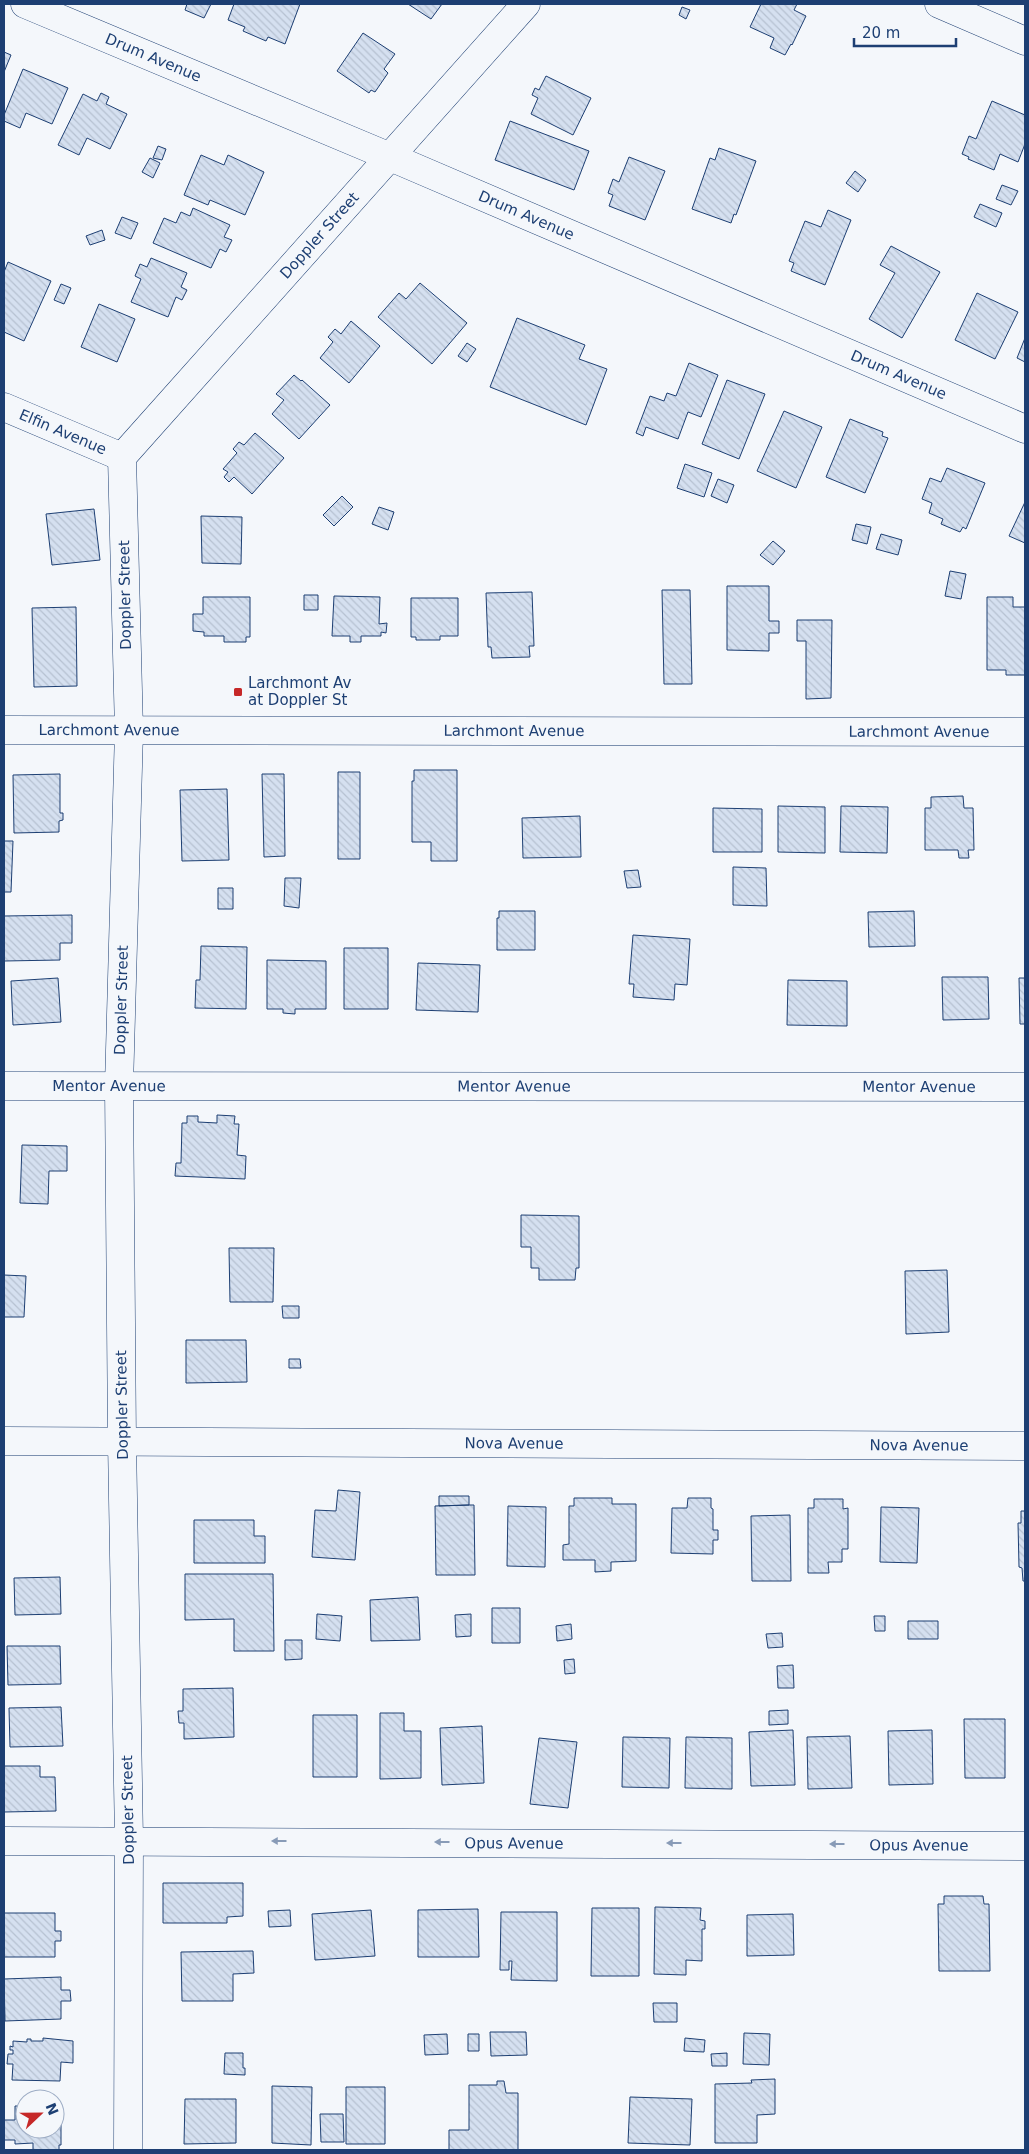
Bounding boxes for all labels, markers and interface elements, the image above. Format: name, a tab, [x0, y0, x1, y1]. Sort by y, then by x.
scale bar	[854, 15, 956, 47]
text: 20 m	[862, 24, 900, 42]
street label: Drum Avenue	[102, 30, 204, 86]
street label: Drum Avenue	[476, 187, 577, 244]
street label: Doppler Street	[276, 189, 363, 283]
street label: Drum Avenue	[848, 346, 949, 403]
street label: Elfin Avenue	[17, 406, 109, 458]
street label: Doppler Street	[115, 540, 135, 650]
place label: Larchmont Av at Doppler St	[248, 674, 351, 709]
marker: Larchmont Av at Doppler St	[232, 686, 244, 698]
street label: Larchmont Avenue	[39, 721, 179, 739]
street label: Larchmont Avenue	[444, 722, 584, 740]
street label: Larchmont Avenue	[849, 723, 989, 741]
street label: Doppler Street	[111, 945, 132, 1055]
street label: Mentor Avenue	[52, 1077, 166, 1095]
street label: Mentor Avenue	[457, 1077, 571, 1096]
street label: Mentor Avenue	[862, 1078, 976, 1096]
street label: Doppler Street	[112, 1350, 132, 1460]
street label: Nova Avenue	[464, 1434, 564, 1453]
street label: Nova Avenue	[869, 1436, 969, 1455]
street label: Doppler Street	[118, 1755, 138, 1865]
street label: Opus Avenue	[464, 1834, 564, 1853]
street label: Opus Avenue	[869, 1836, 969, 1855]
one-way arrow	[271, 1837, 287, 1845]
one-way arrow	[433, 1838, 449, 1846]
one-way arrow	[666, 1839, 682, 1847]
one-way arrow	[828, 1840, 844, 1848]
north arrow	[15, 2089, 65, 2139]
text: N	[42, 2101, 62, 2118]

